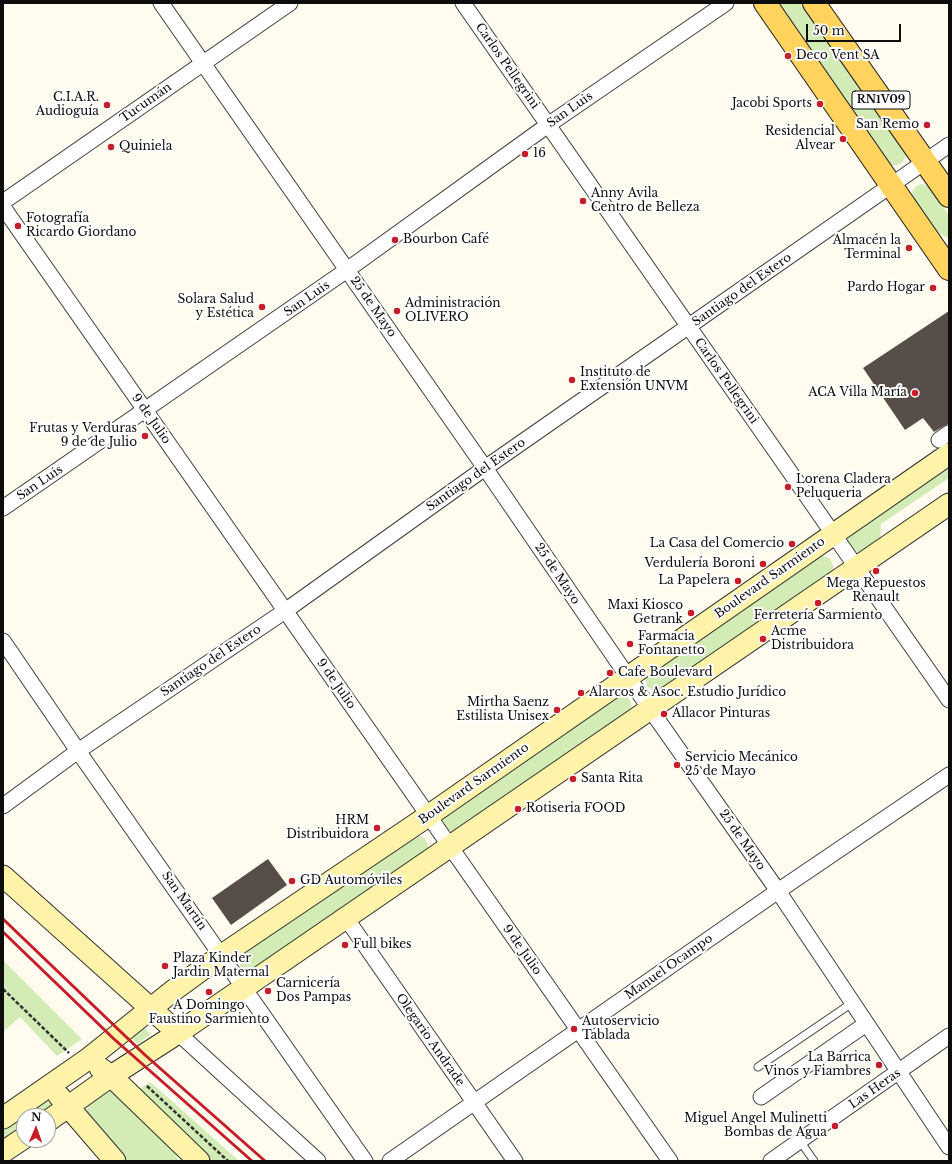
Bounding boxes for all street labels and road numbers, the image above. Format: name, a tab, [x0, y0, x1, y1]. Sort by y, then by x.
street label: Carlos Pellegrini	[472, 20, 542, 112]
street label: Tucumán	[118, 80, 174, 126]
street label: San Luis	[544, 89, 596, 131]
road number: RN1V09	[852, 91, 910, 109]
street label: Santiago del Estero	[690, 250, 794, 330]
street label: 25 de Mayo	[347, 274, 399, 340]
street label: San Luis	[281, 278, 333, 320]
street label: Carlos Pellegrini	[691, 335, 761, 427]
street label: 9 de Julio	[128, 391, 174, 447]
street label: Santiago del Estero	[424, 435, 528, 515]
street label: San Luis	[14, 462, 66, 504]
street label: Boulevard Sarmiento	[712, 534, 828, 622]
street label: 25 de Mayo	[531, 541, 583, 607]
street label: Santiago del Estero	[158, 622, 264, 700]
street label: 9 de Julio	[313, 656, 359, 712]
street label: Boulevard Sarmiento	[416, 740, 532, 828]
street label: 25 de Mayo	[716, 807, 768, 873]
street label: San Martín	[158, 869, 210, 933]
street label: 9 de Julio	[499, 922, 545, 978]
street label: Manuel Ocampo	[622, 931, 716, 1003]
street label: Olegario Andrade	[393, 991, 467, 1089]
street label: Las Heras	[846, 1066, 904, 1112]

